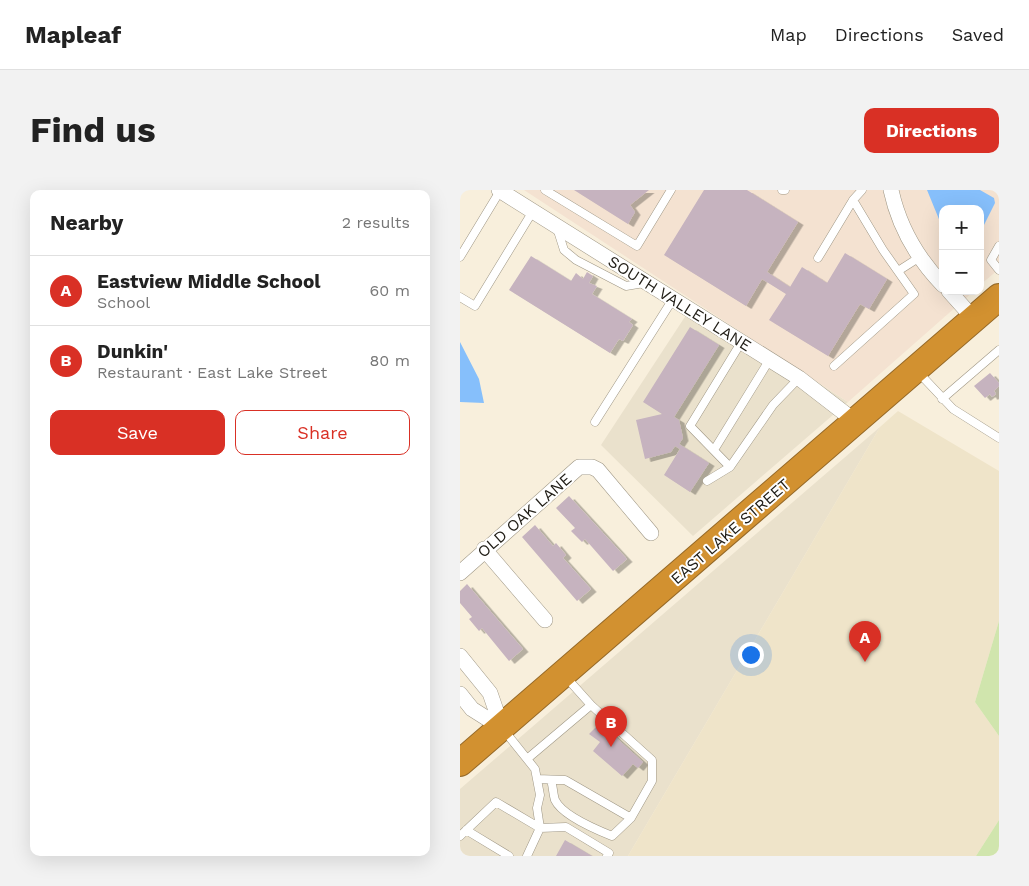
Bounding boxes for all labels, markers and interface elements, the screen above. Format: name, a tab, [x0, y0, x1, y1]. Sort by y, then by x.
text: Mapleaf	[25, 21, 121, 49]
text: Map	[770, 24, 807, 45]
text: Directions	[835, 24, 924, 45]
text: Saved	[952, 24, 1004, 45]
button: Directions	[864, 108, 999, 153]
text: Find us	[30, 109, 156, 151]
map controls	[939, 205, 984, 295]
button: +	[939, 205, 984, 250]
text: Nearby	[50, 210, 123, 235]
text: 2 results	[342, 213, 410, 232]
button: −	[939, 250, 984, 295]
street label: SOUTH VALLEY LANE	[605, 252, 755, 355]
text: Eastview Middle School	[97, 270, 321, 293]
text: A	[61, 281, 71, 300]
text: 60 m	[370, 281, 410, 300]
text: School	[97, 293, 150, 312]
text: Dunkin'	[97, 340, 168, 363]
text: B	[61, 351, 71, 370]
text: 80 m	[369, 351, 410, 370]
text: Restaurant · East Lake Street	[97, 363, 327, 382]
button: Save	[50, 410, 225, 455]
button: Share	[235, 410, 410, 455]
street label: OLD OAK LANE	[473, 469, 575, 561]
street label: EAST LAKE STREET	[667, 474, 794, 588]
pin: A	[849, 621, 881, 662]
your location	[738, 642, 764, 668]
pin: B	[595, 706, 627, 747]

